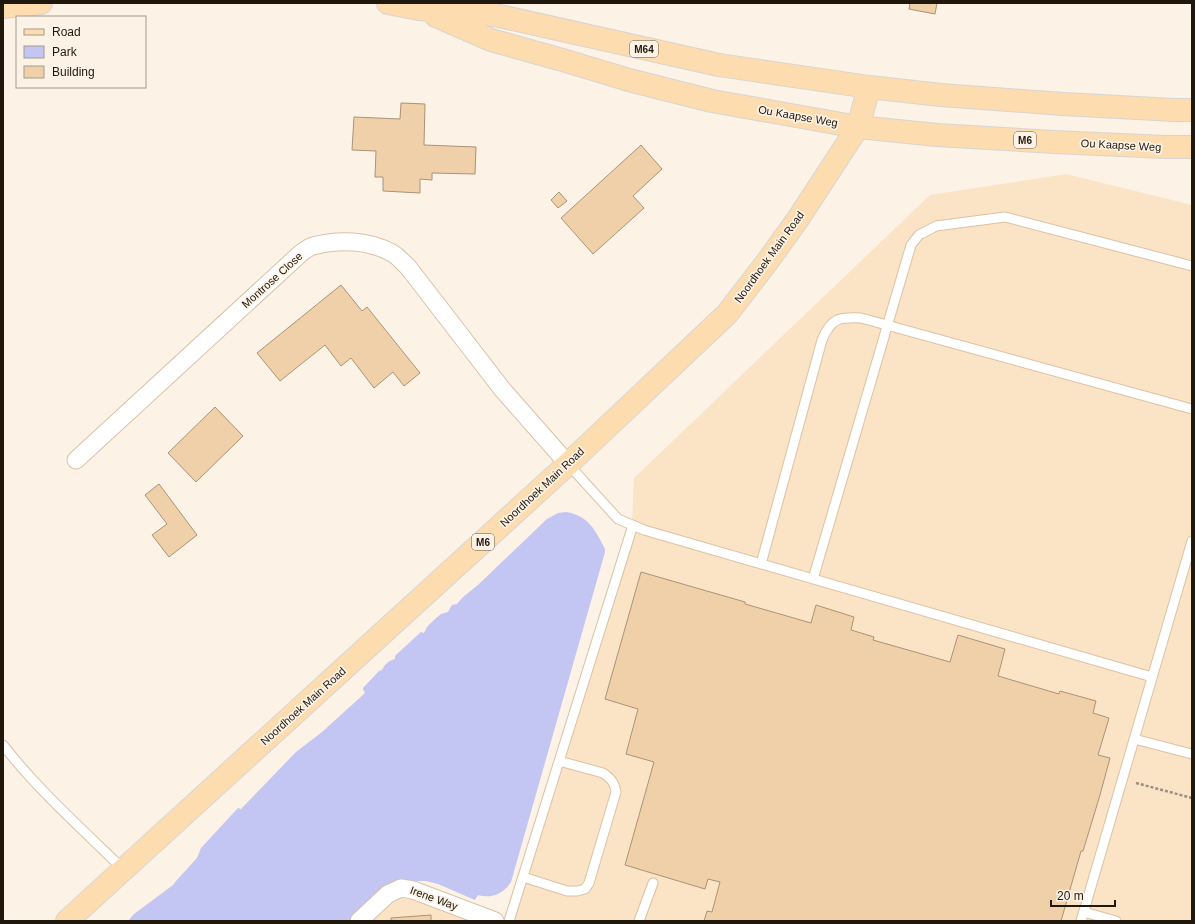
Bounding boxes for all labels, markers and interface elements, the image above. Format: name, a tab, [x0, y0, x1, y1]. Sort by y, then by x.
legend	[16, 16, 146, 88]
text: Road	[52, 25, 81, 39]
road number: M64	[630, 41, 658, 57]
text: Park	[52, 45, 78, 59]
text: Building	[52, 65, 95, 79]
street label: Ou Kaapse Weg	[757, 103, 839, 129]
road number: M6	[1014, 132, 1036, 148]
street label: Ou Kaapse Weg	[1080, 137, 1162, 153]
street label: Noordhoek Main Road	[732, 209, 806, 305]
street label: Montrose Close	[239, 250, 305, 310]
street label: Noordhoek Main Road	[498, 445, 586, 529]
road number: M6	[472, 534, 494, 550]
street label: Noordhoek Main Road	[258, 665, 348, 747]
scale bar	[1051, 882, 1115, 908]
street label: Irene Way	[409, 884, 460, 912]
text: 20 m	[1057, 889, 1084, 903]

